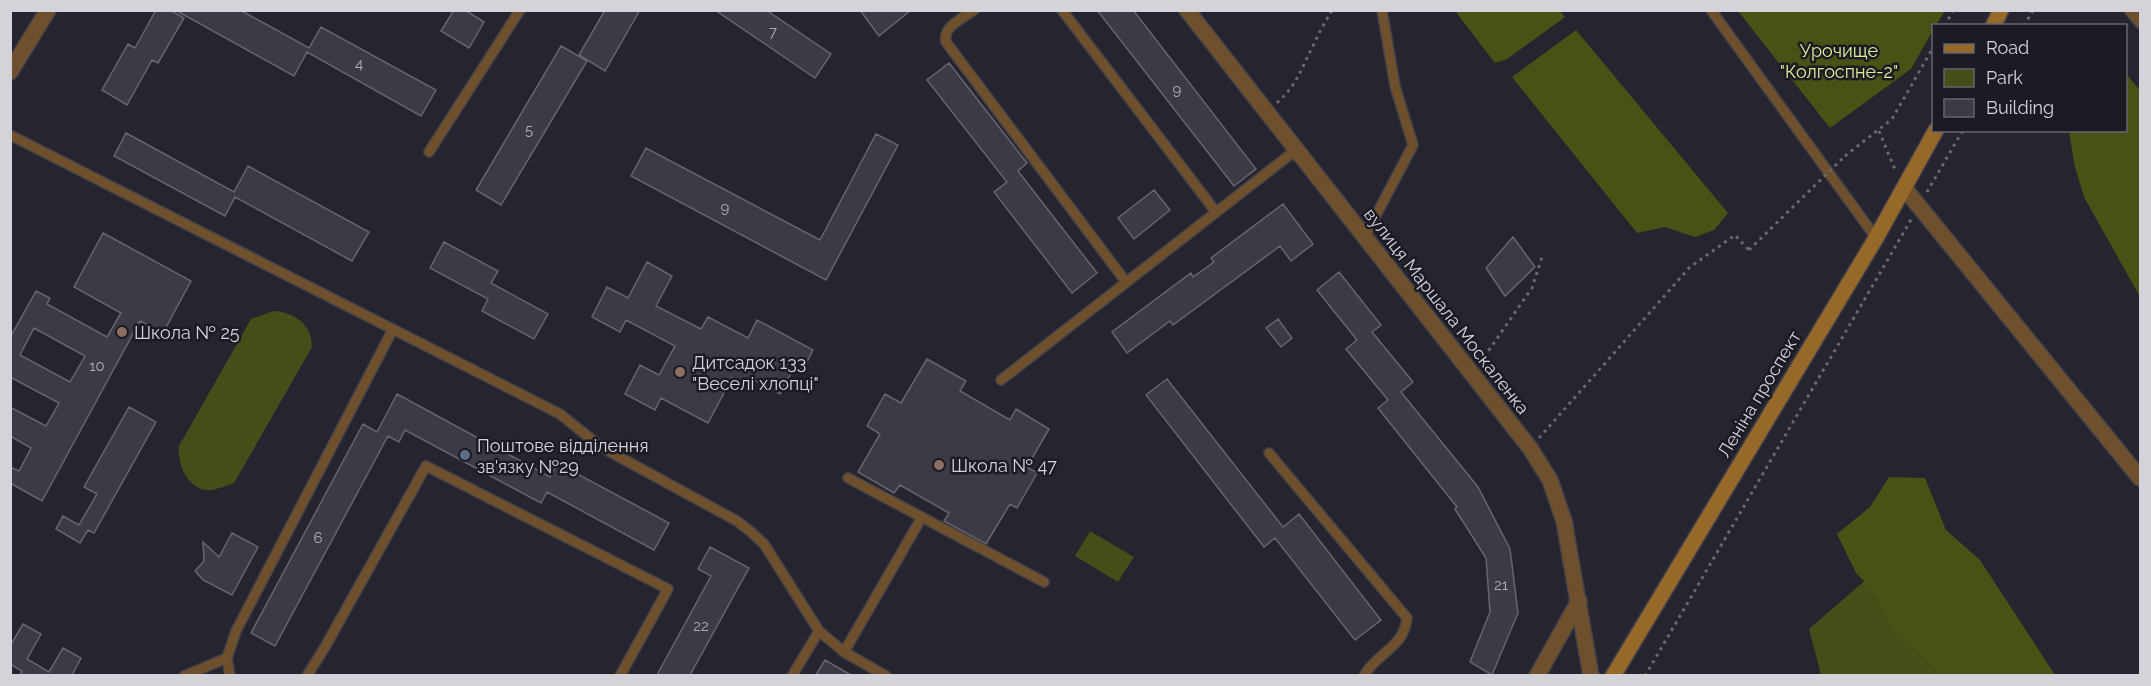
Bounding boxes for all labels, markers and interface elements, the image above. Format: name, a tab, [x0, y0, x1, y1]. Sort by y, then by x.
house number: 7	[769, 23, 777, 41]
legend	[1932, 24, 2127, 132]
text: Road	[1986, 37, 2029, 58]
park label: Урочище "Колгоспне-2"	[1780, 40, 1898, 82]
house number: 4	[355, 55, 363, 73]
text: Park	[1986, 67, 2023, 88]
house number: 9	[1173, 81, 1182, 99]
text: Building	[1986, 97, 2054, 118]
house number: 5	[525, 121, 533, 139]
house number: 9	[721, 199, 730, 217]
street label: вулиця Маршала Москаленка	[1360, 204, 1534, 418]
place label: Школа № 25	[134, 322, 240, 343]
marker: Школа № 25	[115, 325, 129, 339]
street label: Леніна проспект	[1713, 327, 1805, 461]
place label: Дитсадок 133 "Веселі хлопці"	[692, 352, 819, 394]
house number: 10	[89, 357, 105, 375]
marker: Дитсадок 133 "Веселі хлопці"	[673, 365, 687, 379]
place label: Поштове відділення зв'язку №29	[477, 435, 649, 477]
marker: Поштове відділення зв'язку №29	[458, 448, 472, 462]
place label: Школа № 47	[951, 455, 1057, 476]
marker: Школа № 47	[932, 458, 946, 472]
house number: 6	[313, 529, 323, 547]
house number: 21	[1494, 576, 1509, 594]
house number: 22	[693, 617, 709, 635]

